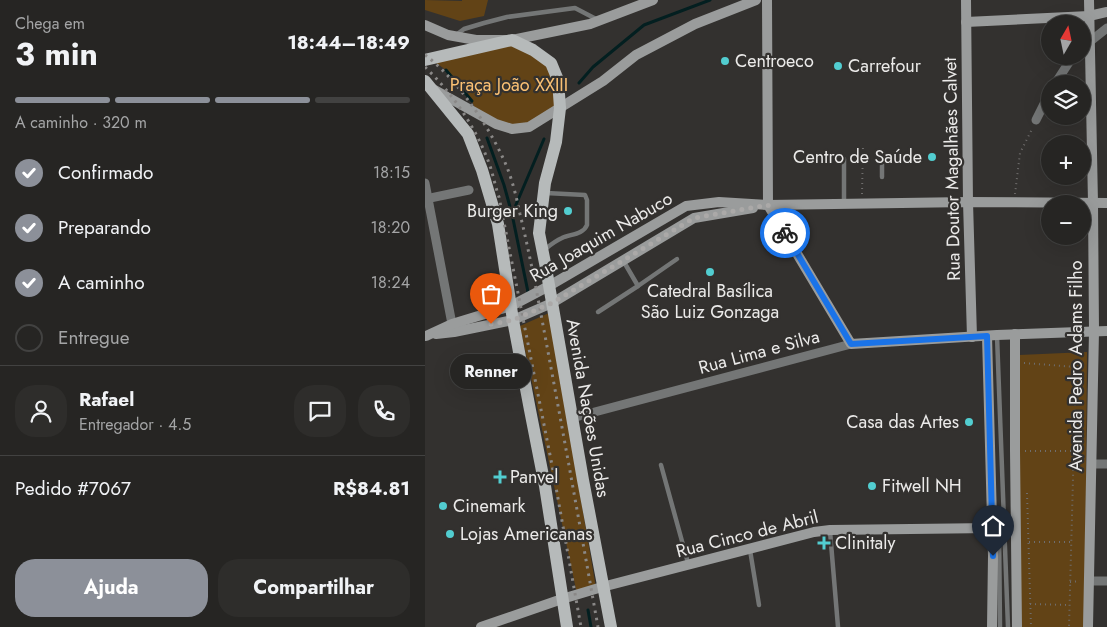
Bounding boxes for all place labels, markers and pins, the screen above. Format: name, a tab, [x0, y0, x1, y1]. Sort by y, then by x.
place label: Centroeco	[735, 48, 814, 74]
place label: Carrefour	[848, 53, 922, 79]
marker: Centroeco	[719, 55, 731, 67]
marker: Carrefour	[832, 60, 844, 72]
place label: Centro de Saúde	[793, 144, 922, 170]
marker: Centro de Saúde	[926, 151, 938, 163]
place label: Burger King	[467, 198, 558, 224]
marker: Burger King	[562, 205, 574, 217]
marker: Catedral Basílica São Luiz Gonzaga	[704, 266, 716, 278]
pin	[470, 273, 512, 324]
place label: Catedral Basílica São Luiz Gonzaga	[641, 278, 779, 325]
callout: Renner	[450, 354, 532, 389]
place label: Casa das Artes	[846, 409, 959, 435]
marker: Casa das Artes	[963, 416, 975, 428]
place label: Panvel	[510, 464, 558, 490]
marker: Panvel	[494, 471, 506, 483]
place label: Fitwell NH	[882, 473, 962, 499]
marker: Fitwell NH	[866, 480, 878, 492]
place label: Cinemark	[453, 493, 526, 519]
marker: Cinemark	[437, 500, 449, 512]
pin	[972, 505, 1014, 556]
place label: Lojas Americanas	[460, 521, 592, 547]
marker: Lojas Americanas	[444, 528, 456, 540]
place label: Clinitaly	[835, 530, 895, 556]
marker: Clinitaly	[817, 536, 831, 550]

